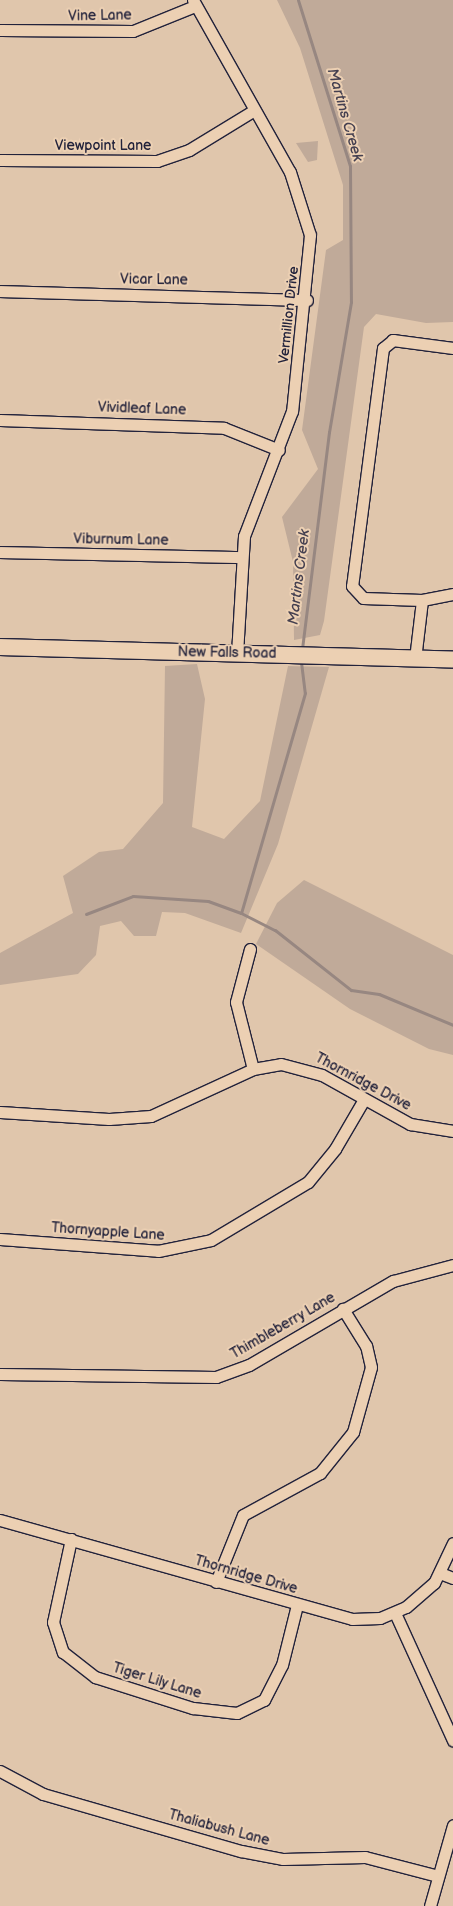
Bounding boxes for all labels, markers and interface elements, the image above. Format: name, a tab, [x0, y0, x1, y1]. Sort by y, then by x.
street label: Vine Lane	[68, 7, 132, 25]
water label: Martins Creek	[323, 66, 367, 164]
street label: Viewpoint Lane	[55, 138, 151, 154]
street label: Vermillion Drive	[276, 265, 302, 365]
street label: Vicar Lane	[120, 271, 188, 289]
street label: Vividleaf Lane	[97, 399, 187, 419]
water label: Martins Creek	[284, 528, 314, 626]
street label: Viburnum Lane	[73, 531, 169, 549]
street label: New Falls Road	[178, 644, 276, 662]
street label: Thornridge Drive	[312, 1050, 414, 1114]
street label: Thornyapple Lane	[51, 1220, 165, 1244]
street label: Thimbleberry Lane	[227, 1289, 339, 1363]
street label: Thornridge Drive	[193, 1552, 299, 1598]
street label: Tiger Lily Lane	[110, 1659, 204, 1703]
street label: Thaliabush Lane	[167, 1806, 271, 1850]

